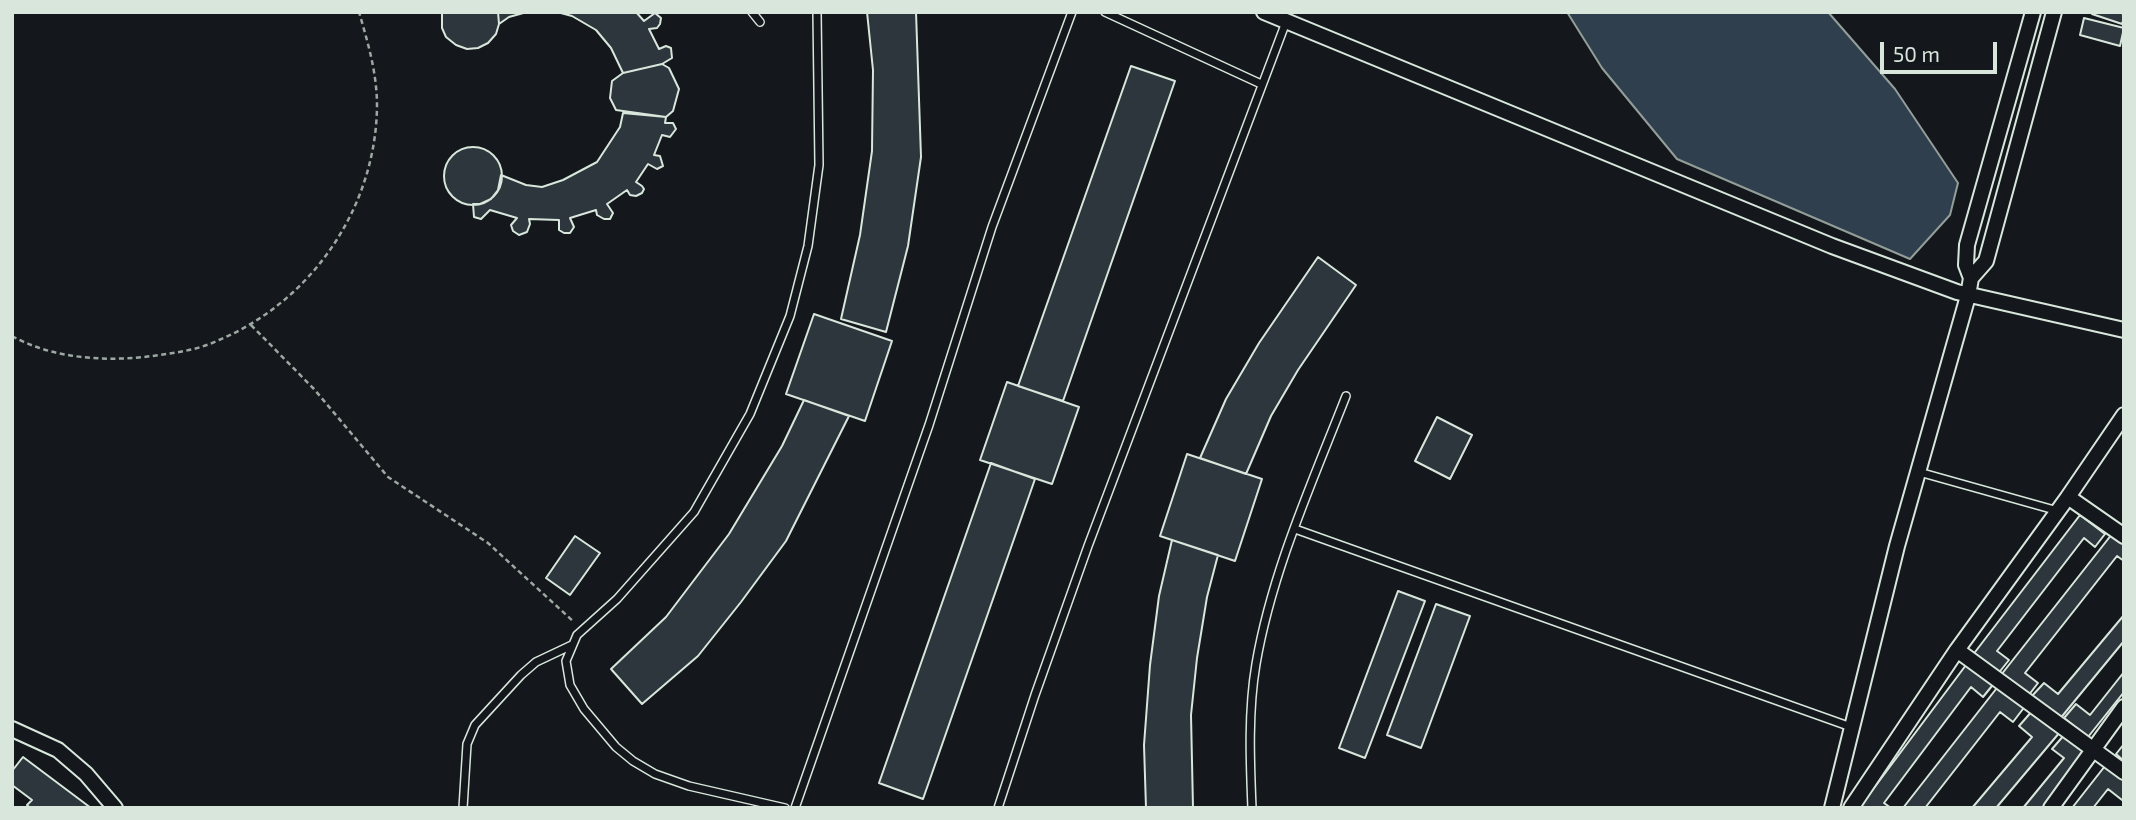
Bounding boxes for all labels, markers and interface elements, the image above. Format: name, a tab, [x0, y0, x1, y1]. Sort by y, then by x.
scale bar	[1884, 28, 2001, 72]
text: 50 m	[1893, 41, 1940, 66]

